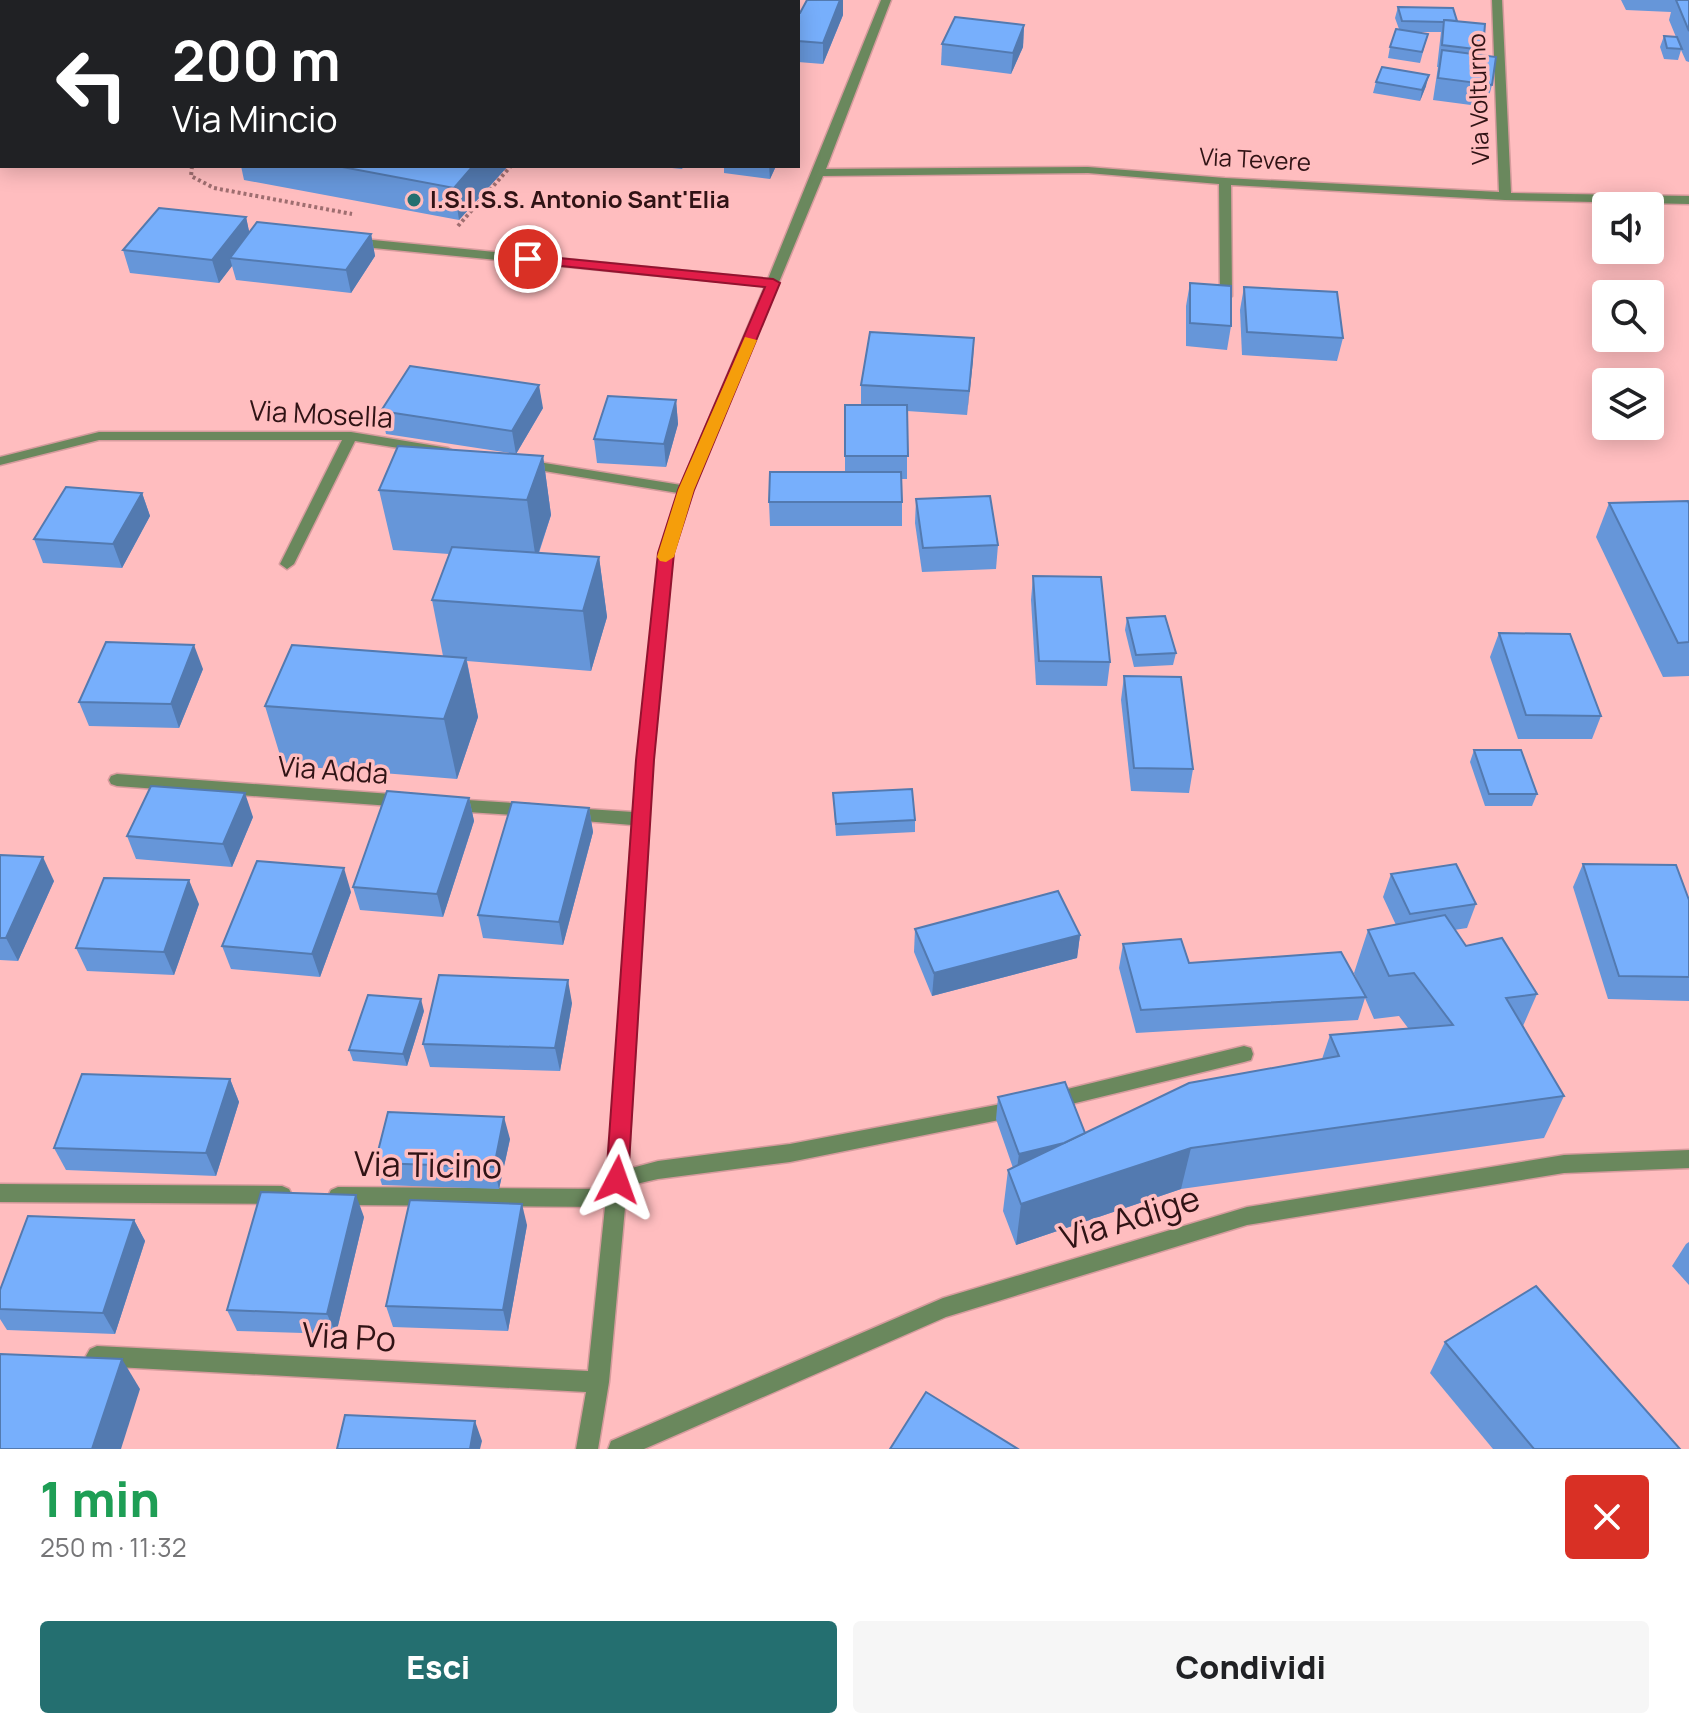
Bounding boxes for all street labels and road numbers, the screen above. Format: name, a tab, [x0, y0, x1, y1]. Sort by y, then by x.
street label: Via Volturno	[1459, 33, 1496, 165]
street label: Via Tevere	[1198, 139, 1312, 178]
street label: Via Mosella	[248, 390, 394, 436]
street label: Via Adda	[277, 746, 390, 792]
street label: Via Ticino	[354, 1140, 502, 1188]
street label: Via Adige	[1055, 1174, 1205, 1260]
street label: Via Po	[301, 1311, 397, 1361]

